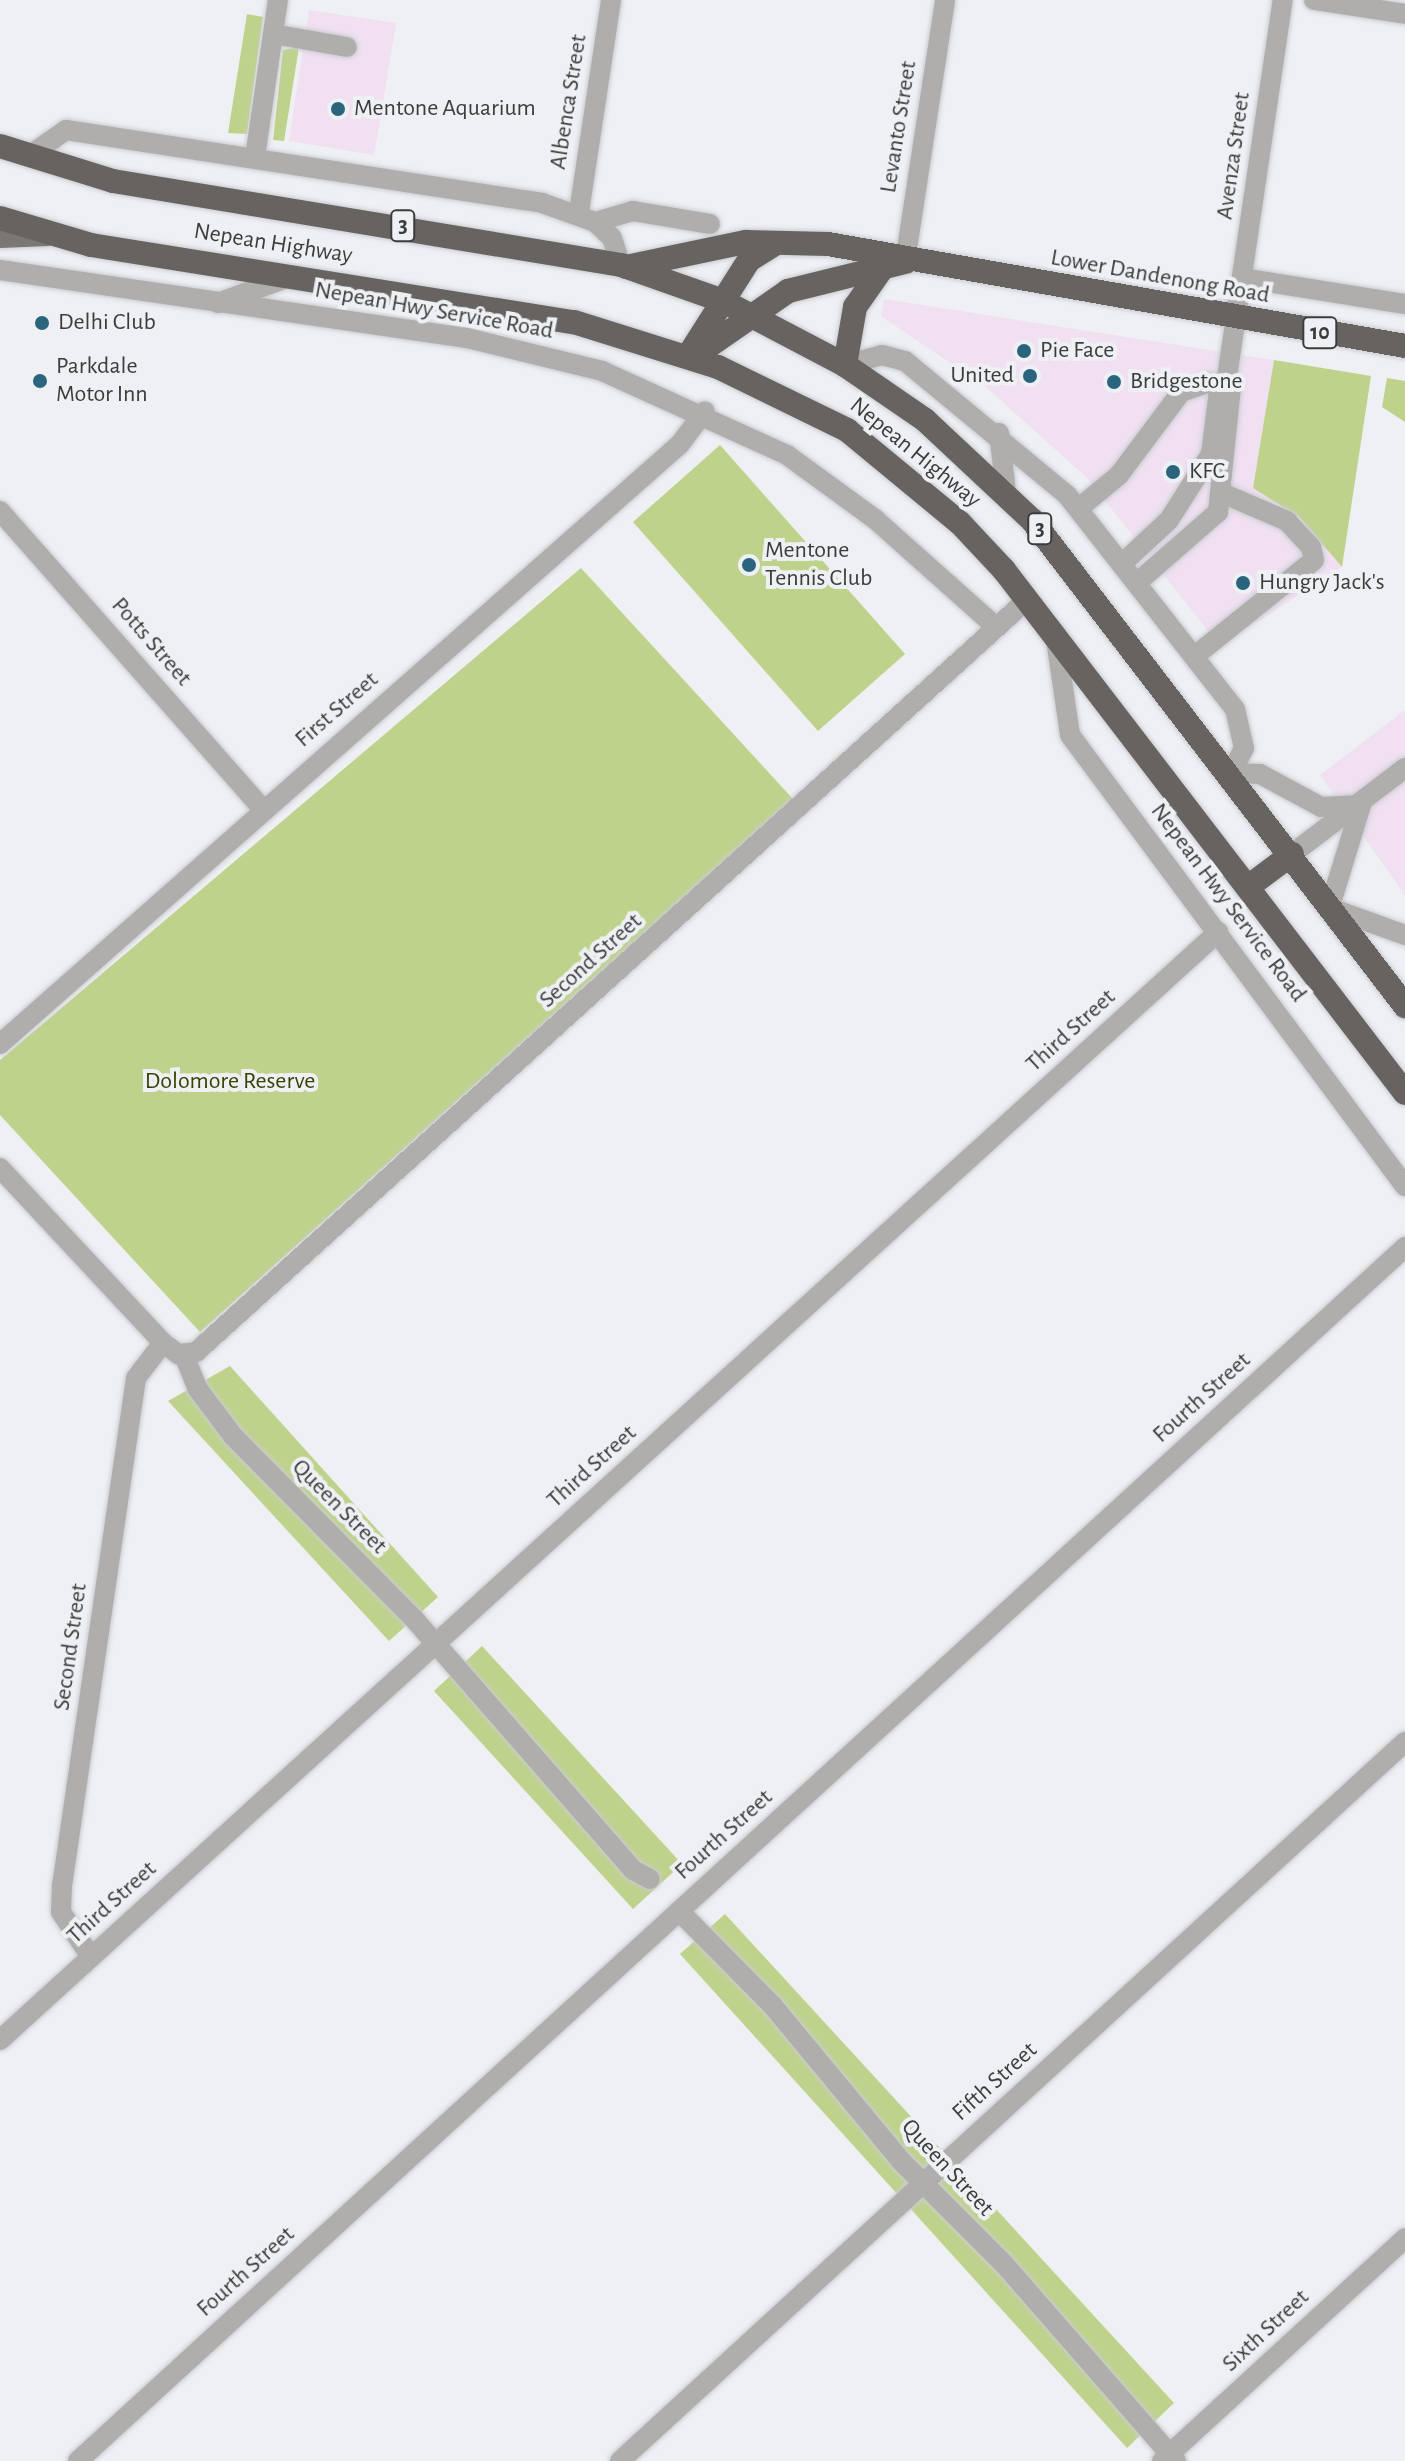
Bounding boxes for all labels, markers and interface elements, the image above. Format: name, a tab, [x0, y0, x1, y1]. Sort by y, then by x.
street label: Albenca Street	[544, 33, 594, 171]
street label: Levanto Street	[874, 59, 924, 195]
street label: Avenza Street	[1211, 91, 1257, 221]
place label: Mentone Aquarium	[354, 95, 536, 123]
marker: Mentone Aquarium	[329, 100, 347, 118]
road number: 3	[389, 208, 417, 244]
street label: Nepean Highway	[192, 217, 354, 271]
street label: Lower Dandenong Road	[1048, 244, 1272, 310]
street label: Nepean Hwy Service Road	[313, 276, 555, 346]
place label: Delhi Club	[58, 309, 156, 337]
marker: Delhi Club	[33, 314, 51, 332]
road number: 10	[1302, 315, 1338, 351]
place label: Pie Face	[1040, 337, 1114, 365]
marker: Pie Face	[1015, 342, 1033, 360]
place label: Parkdale Motor Inn	[56, 353, 148, 409]
place label: United	[950, 362, 1014, 390]
marker: United	[1021, 367, 1039, 385]
place label: Bridgestone	[1130, 368, 1243, 396]
marker: Parkdale Motor Inn	[31, 372, 49, 390]
marker: Bridgestone	[1105, 373, 1123, 391]
street label: Nepean Highway	[844, 391, 986, 515]
place label: KFC	[1189, 458, 1225, 486]
marker: KFC	[1164, 463, 1182, 481]
road number: 3	[1026, 511, 1054, 547]
place label: Mentone Tennis Club	[765, 537, 872, 593]
marker: Mentone Tennis Club	[740, 556, 758, 574]
place label: Hungry Jack's	[1259, 569, 1385, 597]
marker: Hungry Jack's	[1234, 574, 1252, 592]
street label: Potts Street	[105, 592, 197, 692]
street label: First Street	[289, 666, 385, 754]
street label: Nepean Hwy Service Road	[1144, 798, 1312, 1008]
street label: Second Street	[534, 907, 648, 1015]
street label: Third Street	[1020, 983, 1122, 1079]
park label: Dolomore Reserve	[145, 1068, 315, 1096]
street label: Fourth Street	[1147, 1347, 1257, 1449]
street label: Third Street	[541, 1419, 643, 1515]
street label: Queen Street	[286, 1454, 392, 1560]
street label: Second Street	[48, 1582, 94, 1712]
street label: Fourth Street	[669, 1784, 779, 1886]
street label: Third Street	[61, 1855, 163, 1951]
street label: Fifth Street	[947, 2036, 1043, 2128]
street label: Queen Street	[895, 2113, 999, 2223]
street label: Fourth Street	[191, 2221, 301, 2323]
street label: Sixth Street	[1217, 2284, 1315, 2378]

